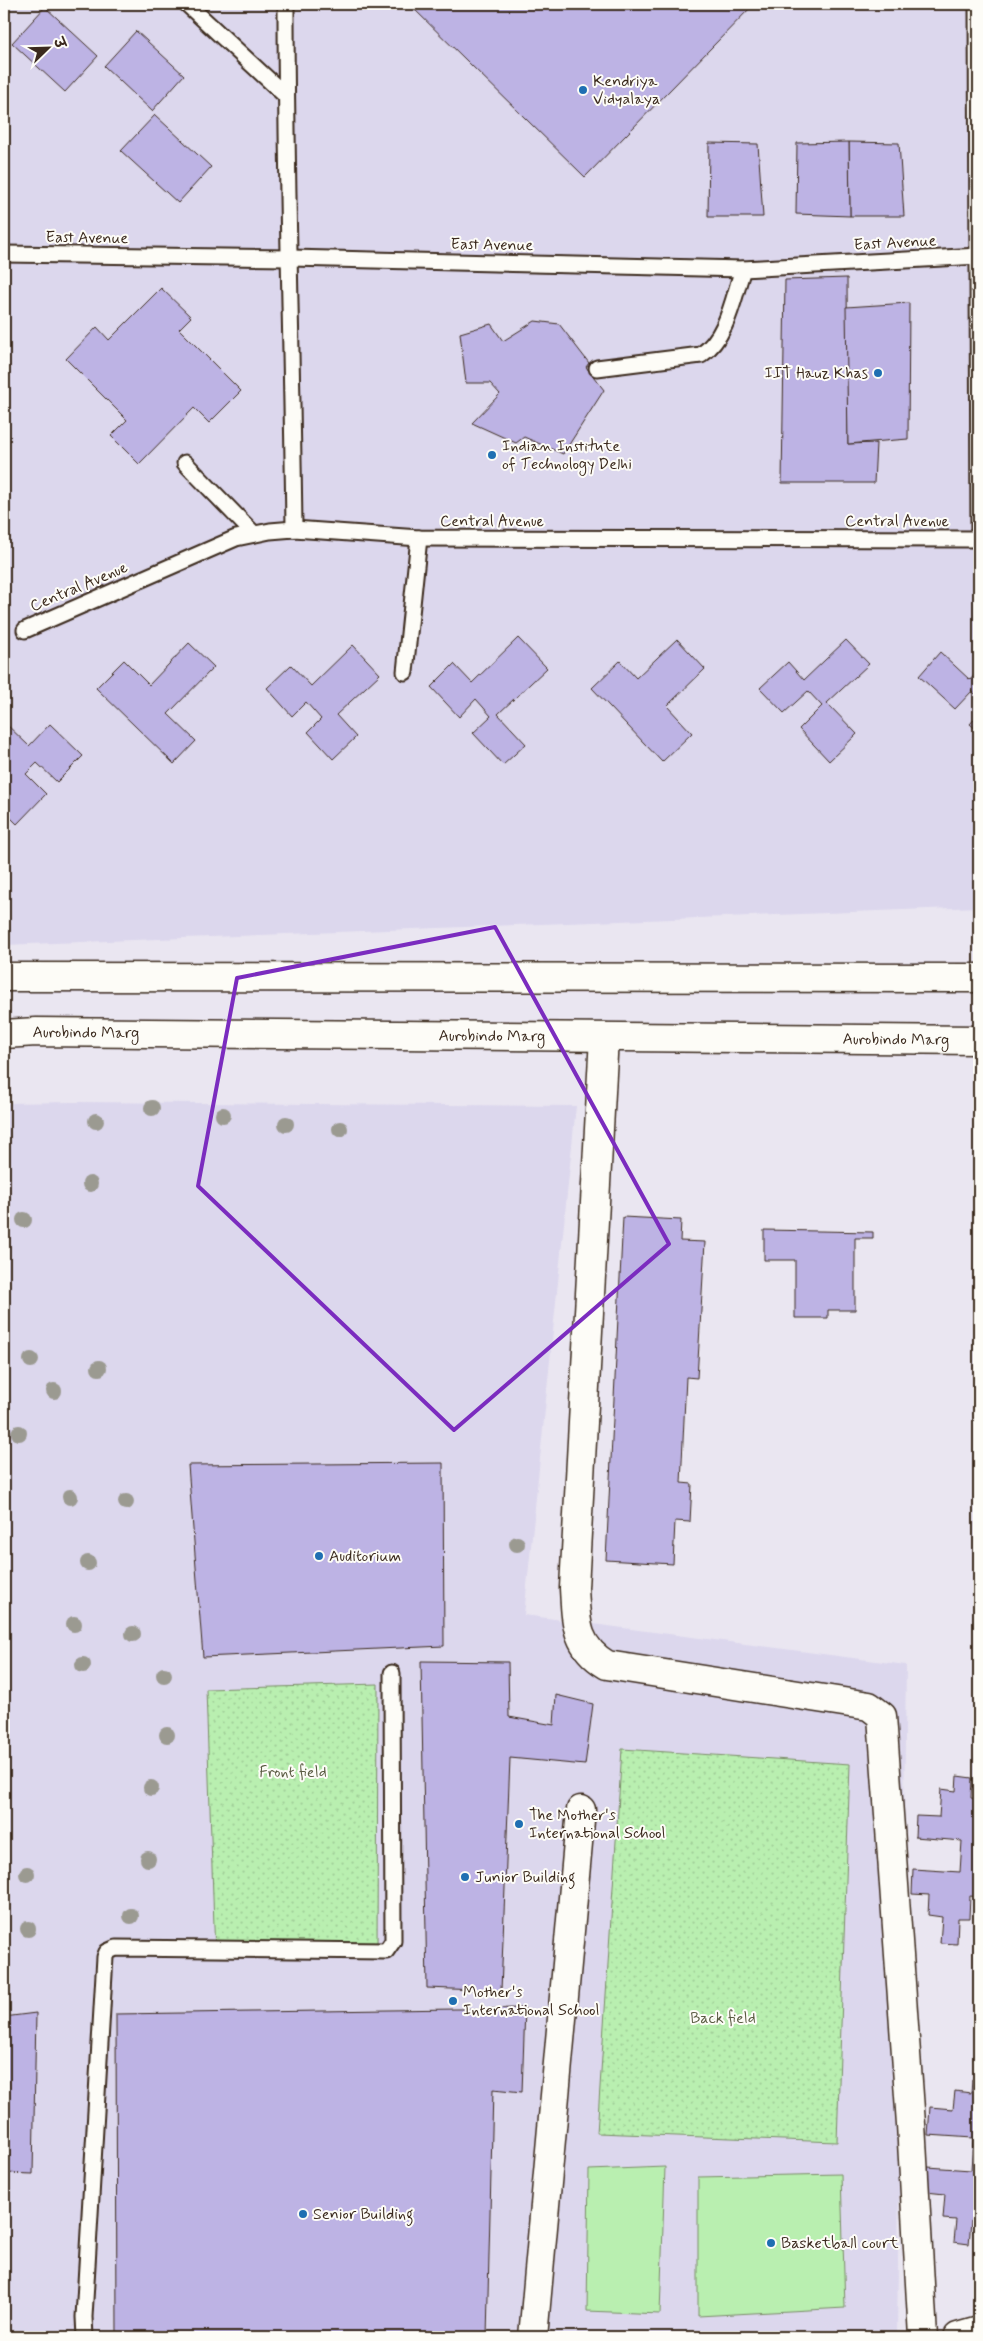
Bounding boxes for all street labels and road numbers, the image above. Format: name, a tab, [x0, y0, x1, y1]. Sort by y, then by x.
street label: East Avenue	[45, 227, 129, 249]
street label: East Avenue	[853, 230, 937, 256]
street label: East Avenue	[450, 234, 534, 256]
street label: Central Avenue	[440, 511, 545, 532]
street label: Central Avenue	[845, 511, 950, 532]
street label: Central Avenue	[27, 557, 131, 617]
street label: Aurobindo Marg	[32, 1021, 139, 1044]
street label: Aurobindo Marg	[438, 1025, 545, 1048]
street label: Aurobindo Marg	[842, 1028, 949, 1051]

